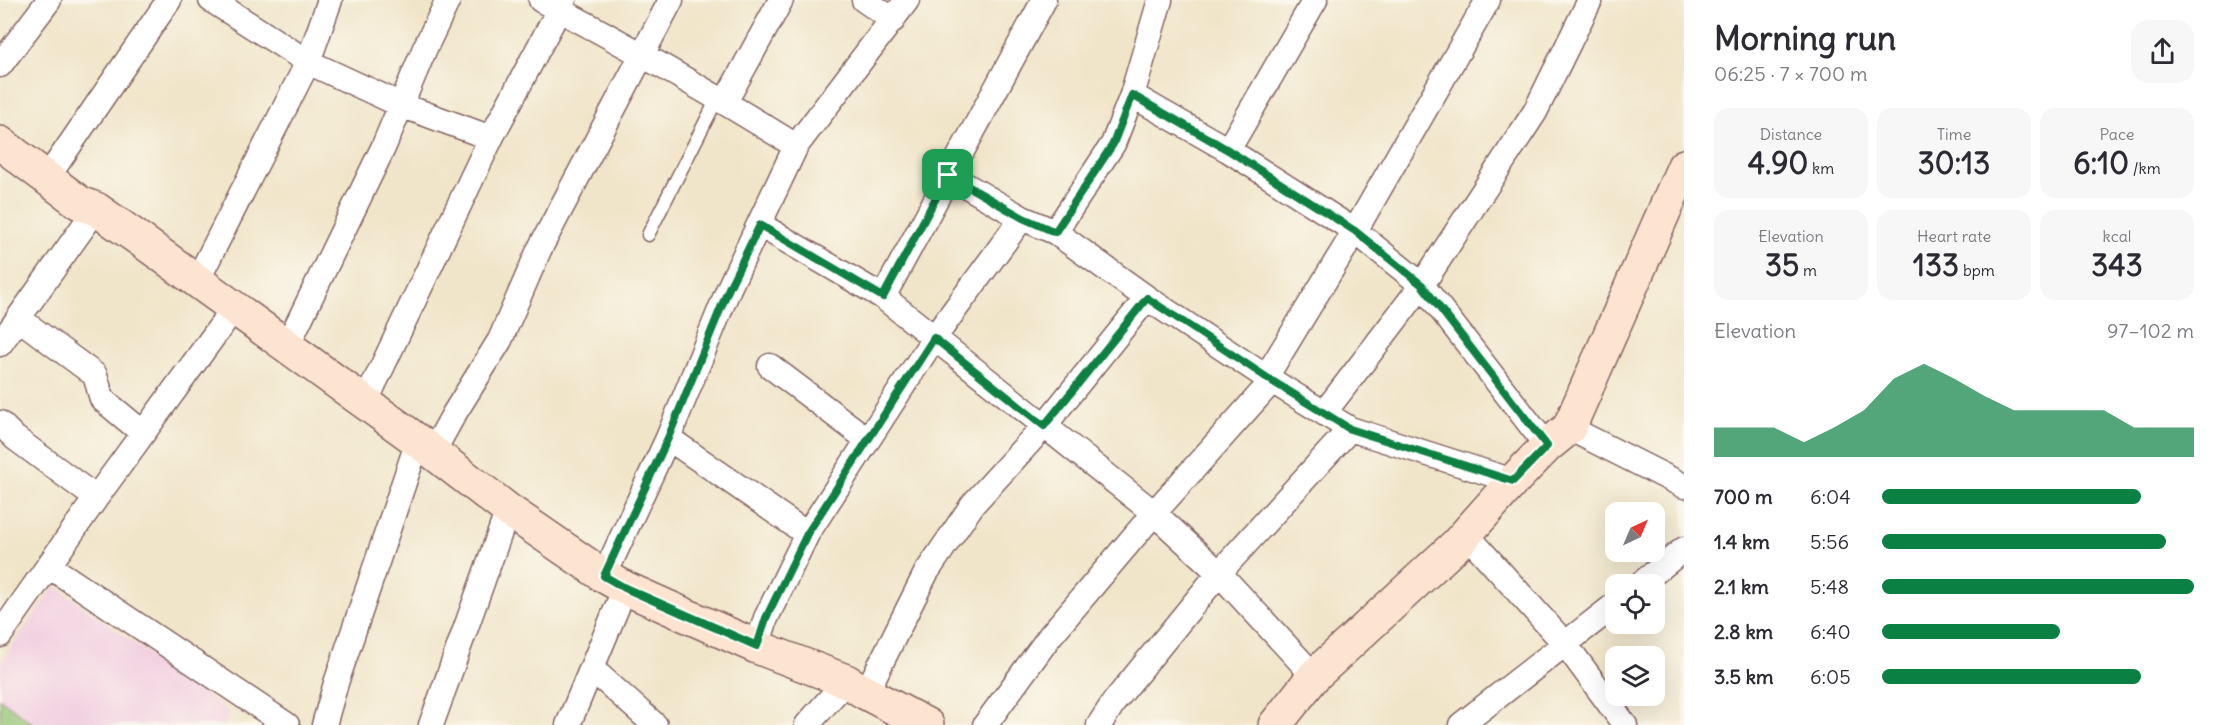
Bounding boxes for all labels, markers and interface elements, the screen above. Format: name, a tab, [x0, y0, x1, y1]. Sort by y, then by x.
text: Morning run	[1714, 17, 1896, 59]
button: share	[2131, 20, 2194, 83]
text: 06:25 · 7 × 700 m	[1714, 61, 1867, 86]
text: Distance	[1760, 124, 1822, 144]
text: Time	[1937, 124, 1971, 144]
text: Pace	[2100, 124, 2134, 144]
text: 4.90	[1748, 144, 1808, 182]
text: 30:13	[1918, 144, 1990, 182]
text: 6:10	[2073, 144, 2129, 182]
pin	[922, 149, 973, 200]
icon: arrive	[931, 158, 964, 191]
text: km	[1808, 158, 1834, 178]
text: /km	[2129, 158, 2161, 178]
text: Elevation	[1758, 226, 1824, 246]
text: Heart rate	[1917, 226, 1991, 246]
text: kcal	[2103, 226, 2131, 246]
text: 35	[1765, 246, 1799, 284]
text: 133	[1913, 246, 1959, 284]
text: 343	[2091, 246, 2143, 284]
text: m	[1799, 260, 1817, 280]
text: bpm	[1959, 260, 1995, 280]
text: Elevation	[1714, 318, 1796, 343]
text: 97–102 m	[2107, 318, 2194, 343]
text: 700 m	[1714, 484, 1772, 509]
text: 6:04	[1810, 484, 1851, 509]
north arrow	[1605, 502, 1665, 562]
map controls	[1605, 502, 1665, 706]
text: 1.4 km	[1714, 529, 1770, 554]
text: 5:56	[1810, 529, 1849, 554]
button: locate	[1605, 574, 1665, 634]
text: 2.1 km	[1714, 574, 1769, 599]
text: 5:48	[1810, 574, 1849, 599]
text: 2.8 km	[1714, 619, 1773, 644]
text: 6:40	[1810, 619, 1851, 644]
button: layers	[1605, 646, 1665, 706]
text: 3.5 km	[1714, 664, 1774, 689]
text: 6:05	[1810, 664, 1851, 689]

